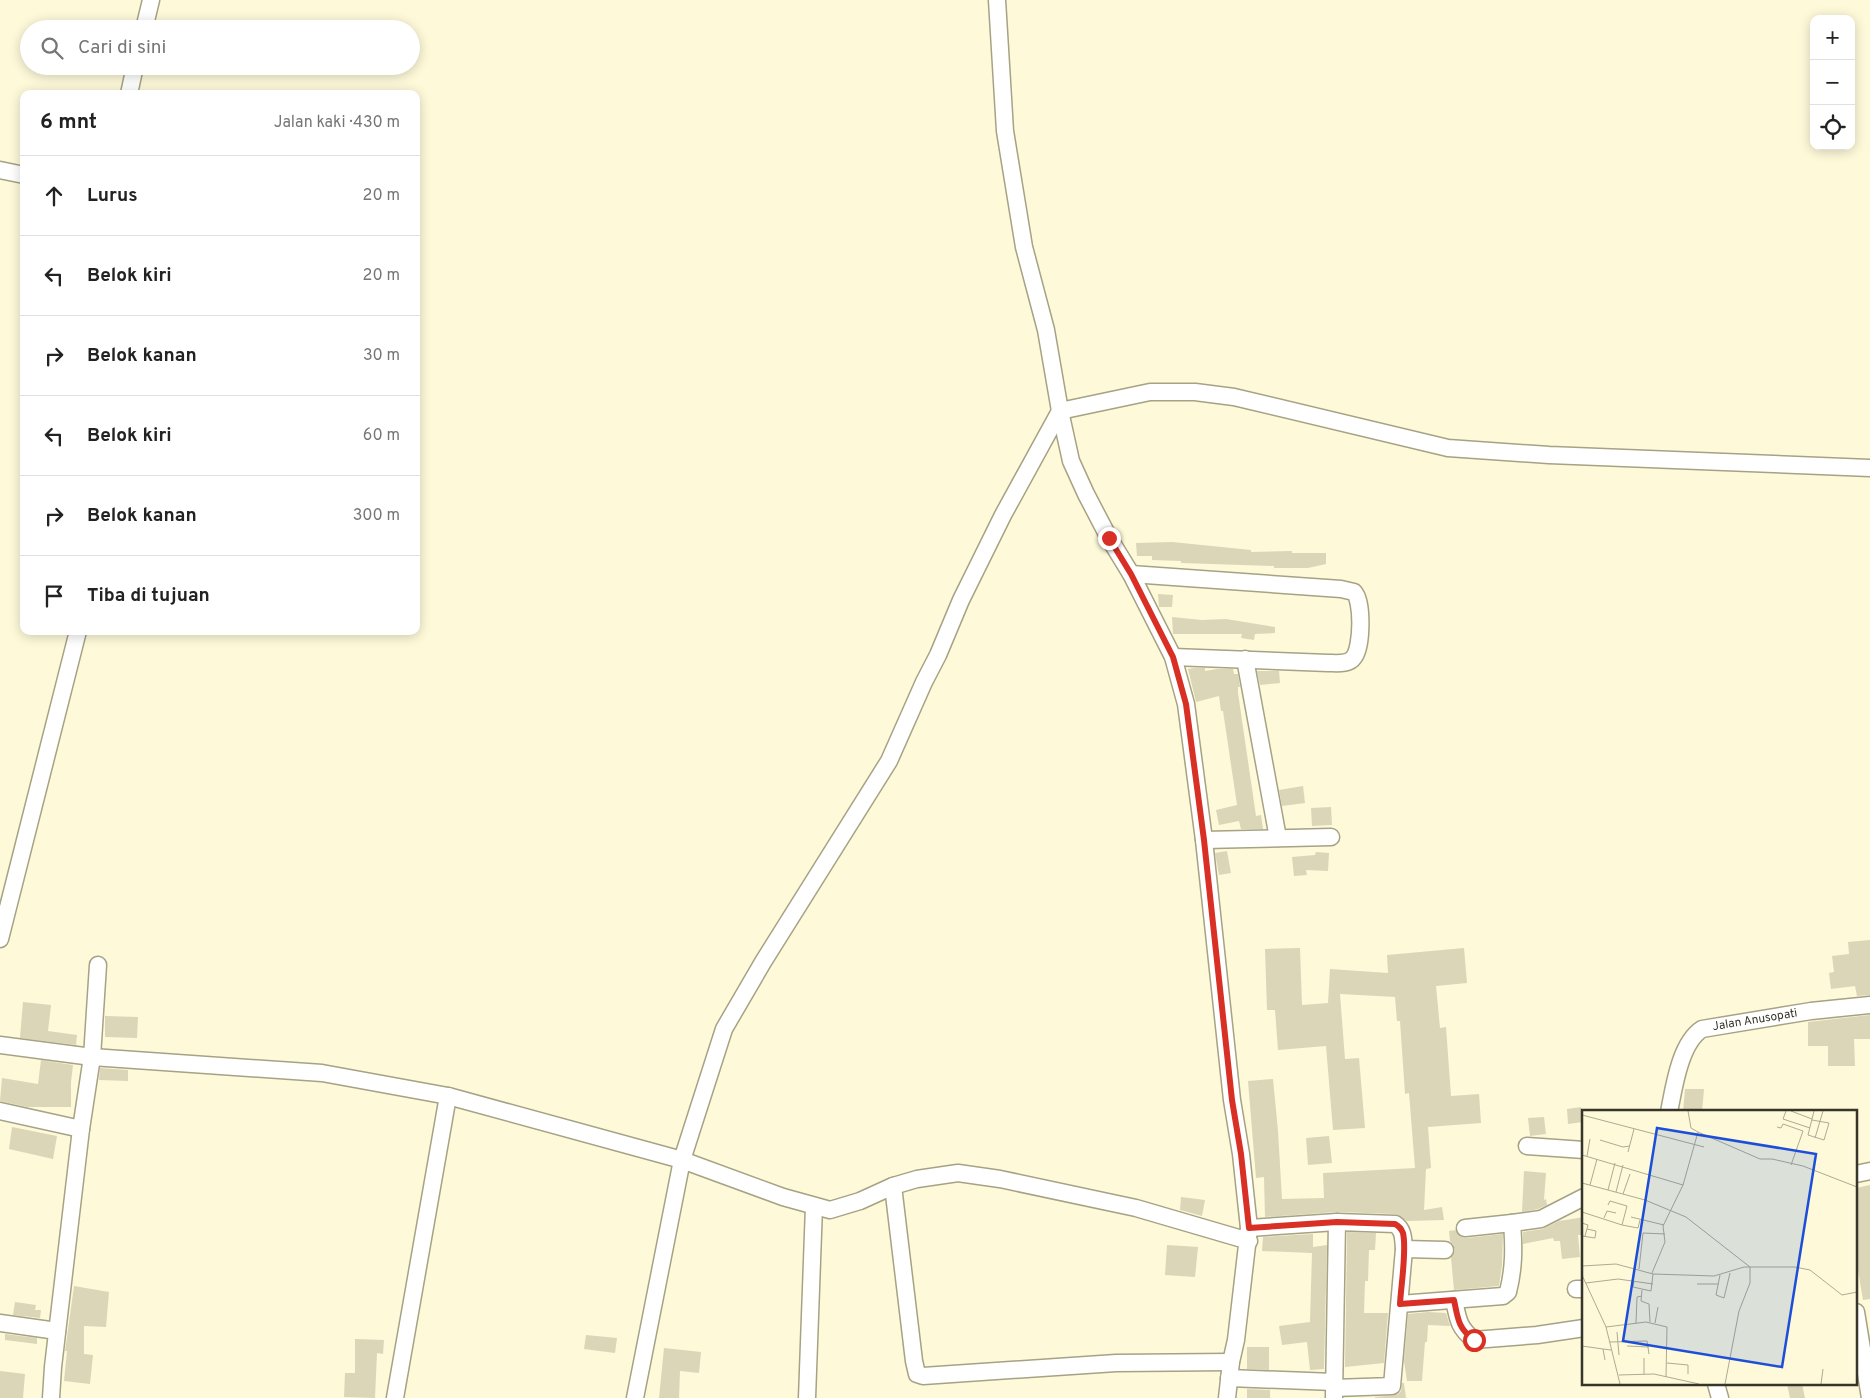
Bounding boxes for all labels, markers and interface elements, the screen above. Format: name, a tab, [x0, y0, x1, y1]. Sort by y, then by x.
map controls	[1810, 15, 1855, 150]
button: +	[1810, 15, 1855, 60]
search box	[20, 20, 420, 75]
icon: search	[38, 34, 66, 62]
text: Cari di sini	[78, 36, 166, 60]
button: −	[1810, 60, 1855, 105]
button: locate	[1810, 105, 1855, 150]
text: 6 mnt	[40, 109, 97, 136]
text: Jalan kaki · 430 m	[274, 113, 400, 133]
icon: ahead	[40, 182, 68, 210]
text: Lurus	[87, 184, 138, 208]
text: 20 m	[363, 186, 400, 206]
icon: left	[40, 262, 68, 290]
text: Belok kiri	[87, 264, 172, 288]
text: 20 m	[363, 266, 400, 286]
icon: right	[40, 342, 68, 370]
text: Belok kanan	[87, 344, 197, 368]
text: 30 m	[363, 346, 400, 366]
icon: left	[40, 422, 68, 450]
text: Belok kiri	[87, 424, 172, 448]
text: 60 m	[363, 426, 400, 446]
icon: right	[40, 502, 68, 530]
text: Belok kanan	[87, 504, 197, 528]
text: 300 m	[353, 506, 400, 526]
route end	[1098, 527, 1121, 550]
icon: arrive	[40, 582, 68, 610]
text: Tiba di tujuan	[87, 584, 210, 608]
street label: Jalan Anusopati	[1711, 1005, 1799, 1035]
inset map	[1582, 1110, 1858, 1386]
route start	[1463, 1329, 1486, 1352]

